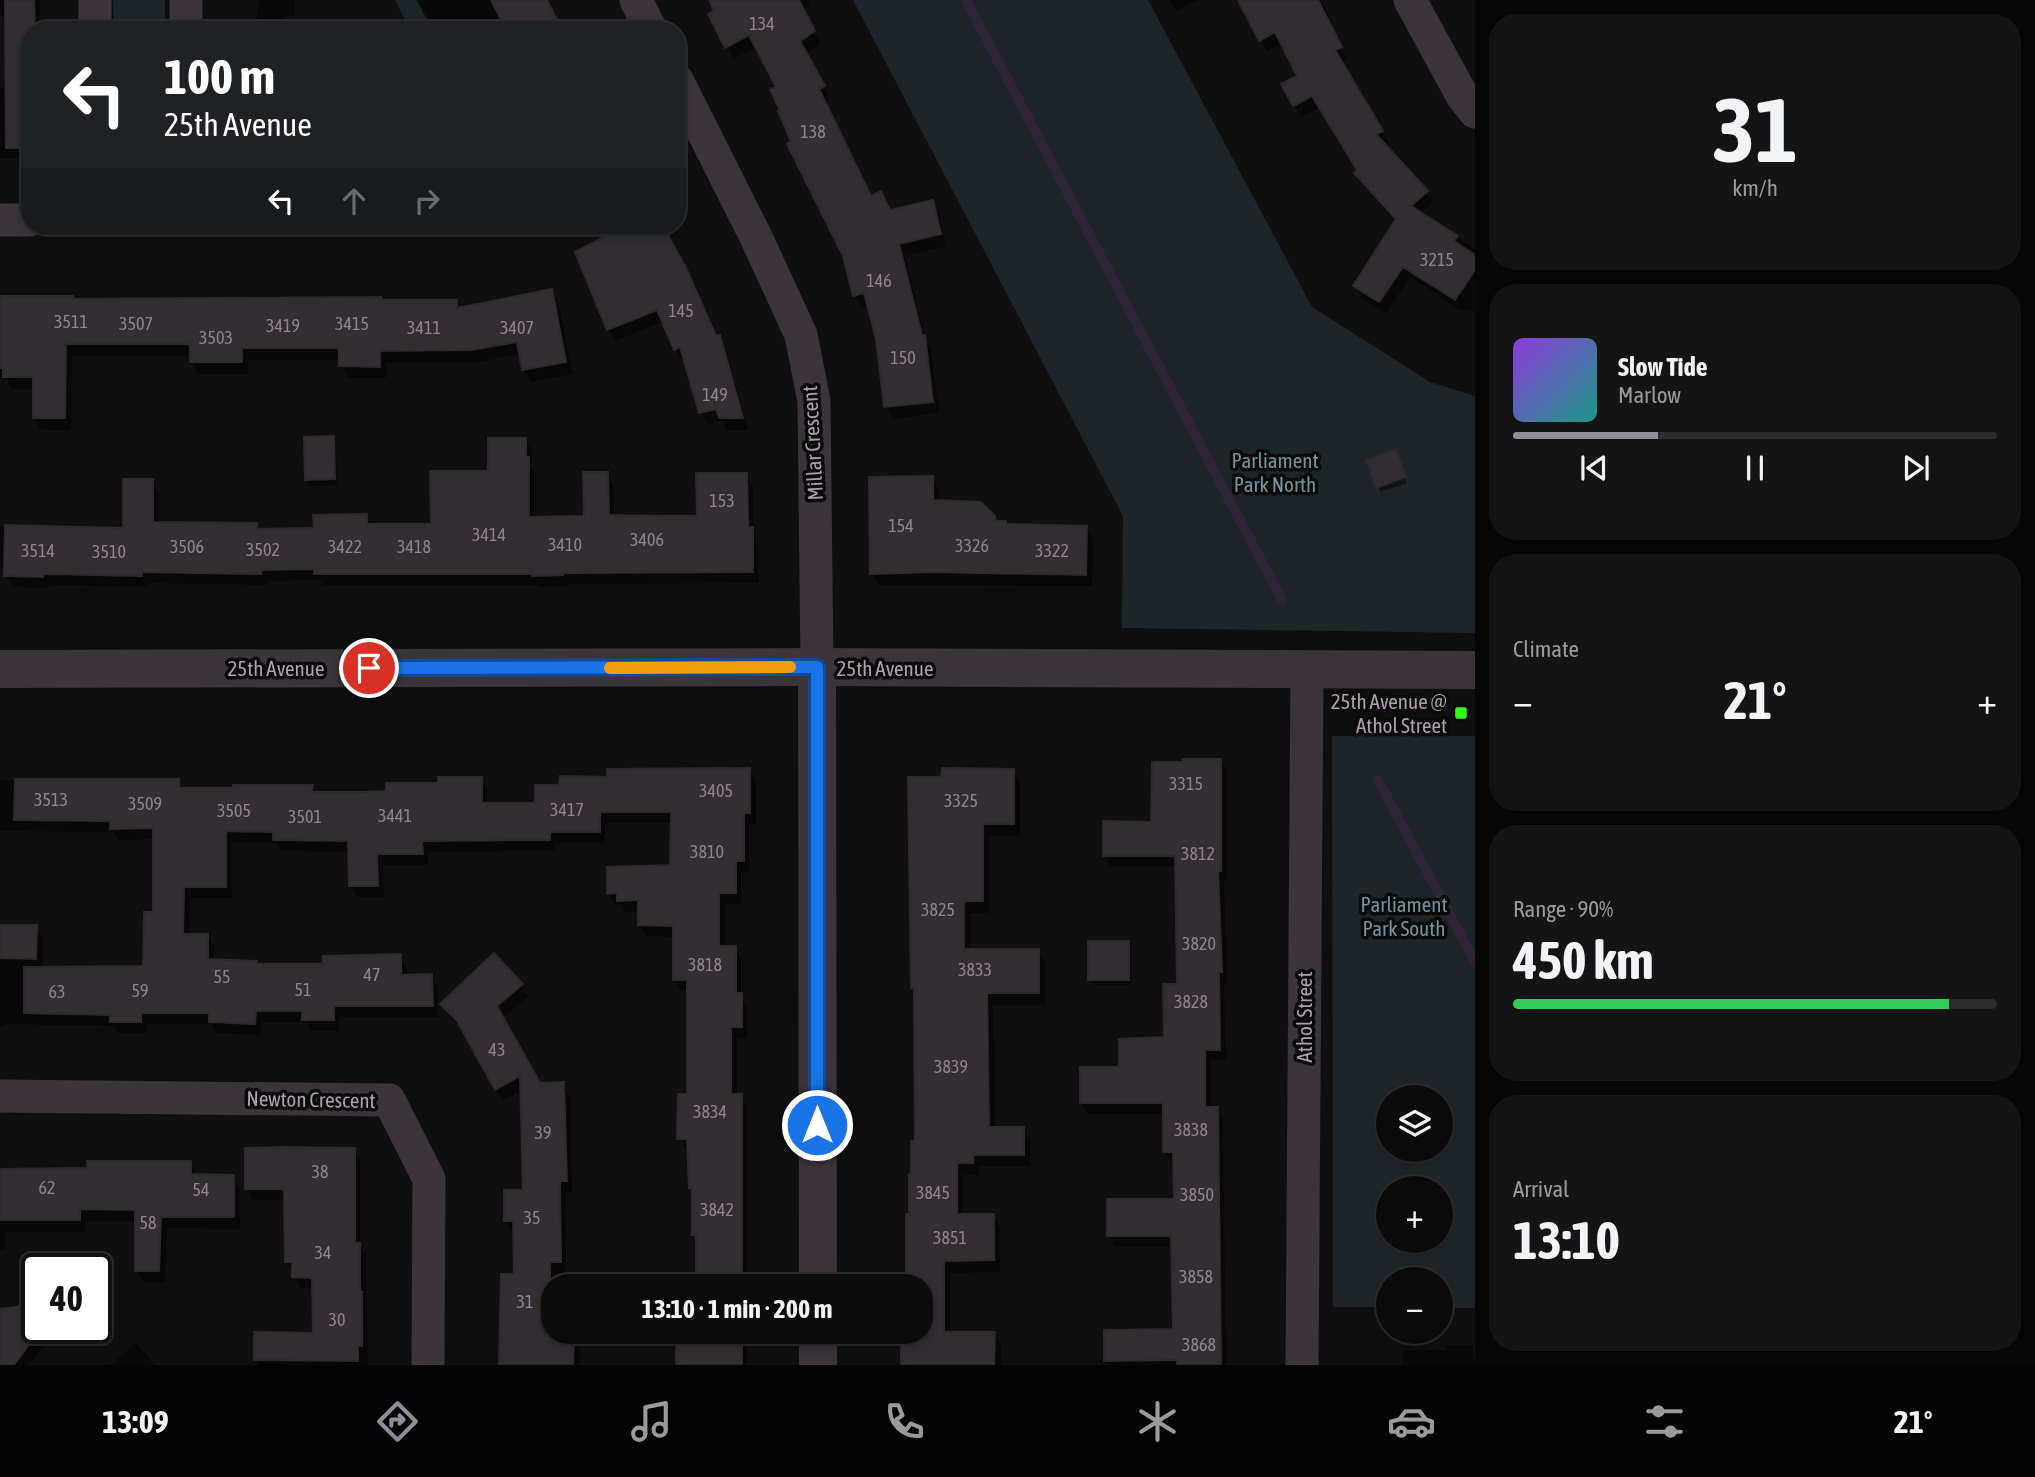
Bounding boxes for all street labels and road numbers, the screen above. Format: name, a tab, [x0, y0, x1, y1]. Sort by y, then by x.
street label: Millar Crescent	[797, 385, 827, 501]
street label: 25th Avenue	[228, 656, 324, 680]
street label: 25th Avenue	[837, 656, 933, 680]
street label: Athol Street	[1292, 972, 1316, 1062]
street label: Newton Crescent	[246, 1086, 376, 1112]

